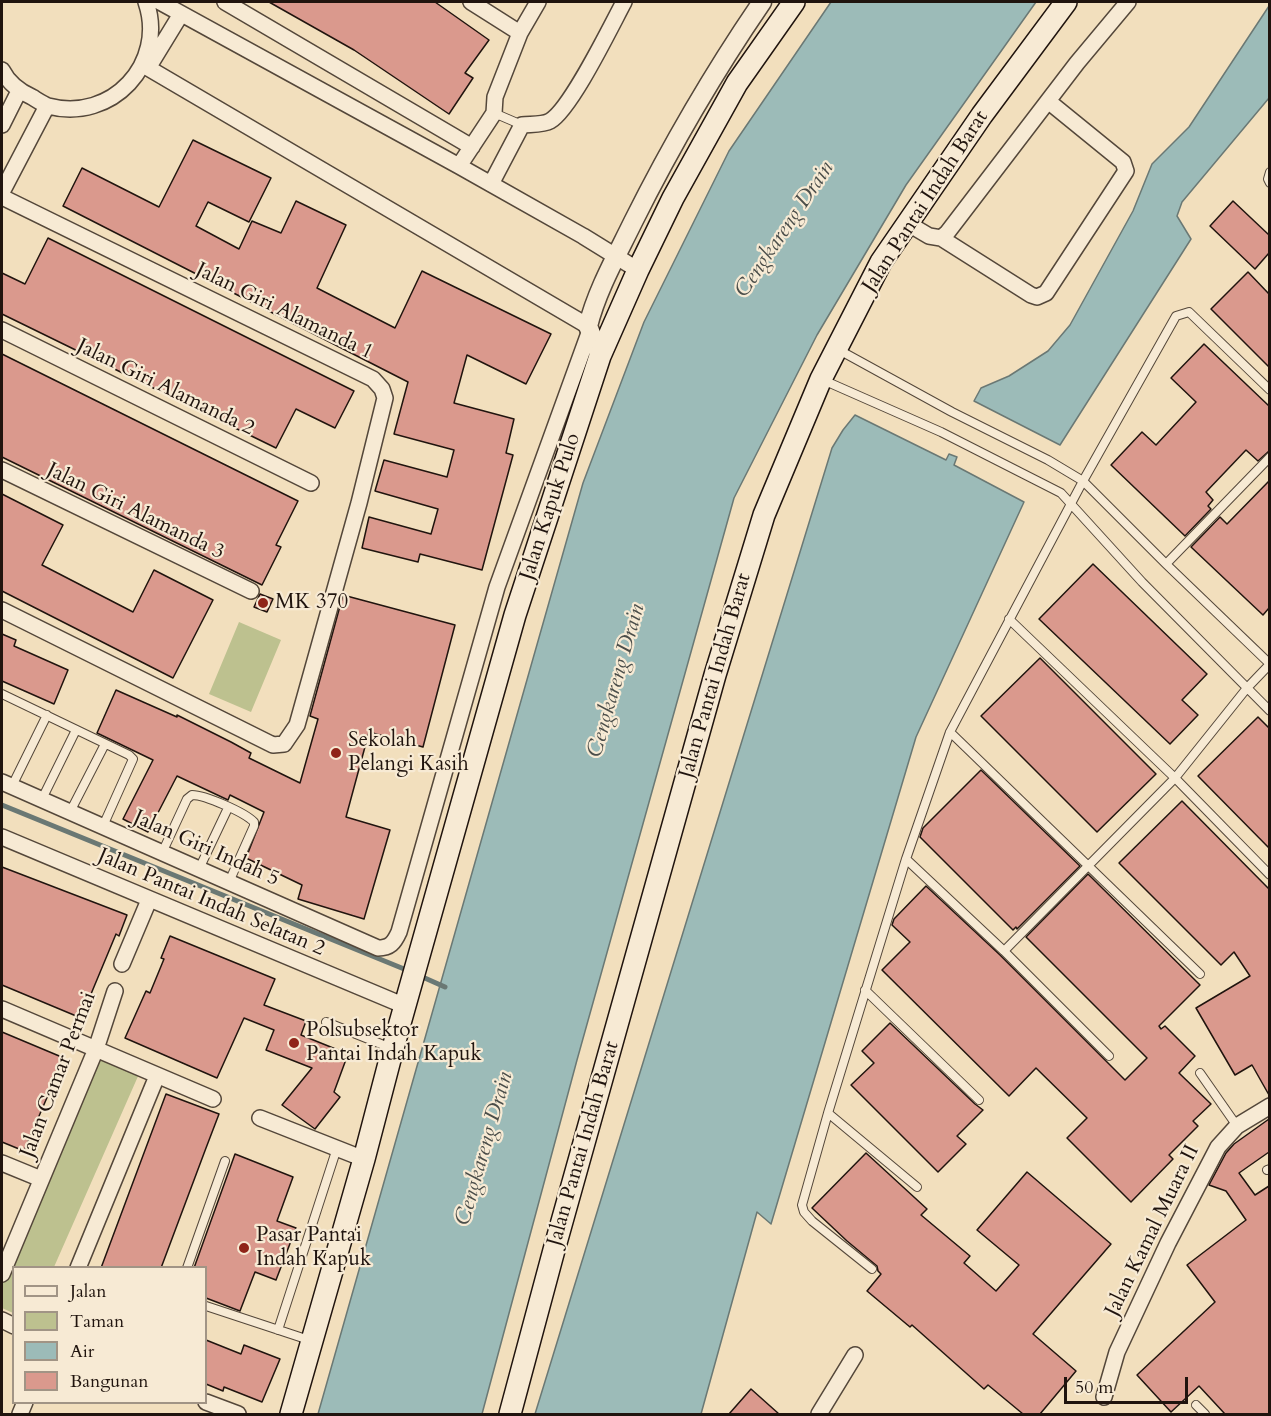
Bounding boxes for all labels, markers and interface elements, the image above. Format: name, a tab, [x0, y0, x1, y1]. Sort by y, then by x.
street label: Jalan Pantai Indah Barat	[858, 106, 994, 298]
water label: Cengkareng Drain	[730, 157, 840, 303]
street label: Jalan Giri Alamanda 1	[191, 258, 377, 366]
street label: Jalan Giri Alamanda 2	[72, 334, 258, 442]
street label: Jalan Kapuk Pulo	[515, 430, 587, 584]
street label: Jalan Giri Alamanda 3	[42, 458, 228, 566]
street label: Jalan Pantai Indah Barat	[675, 571, 757, 781]
place label: MK 370	[275, 590, 348, 616]
marker: MK 370	[256, 596, 270, 610]
water label: Cengkareng Drain	[582, 601, 652, 761]
place label: Sekolah Pelangi Kasih	[348, 728, 469, 778]
marker: Sekolah Pelangi Kasih	[329, 746, 343, 760]
street label: Jalan Giri Indah 5	[129, 806, 283, 892]
street label: Jalan Pantai Indah Selatan 2	[94, 844, 328, 962]
street label: Jalan Camar Permai	[16, 988, 102, 1162]
place label: Polsubsektor Pantai Indah Kapuk	[306, 1018, 482, 1068]
marker: Polsubsektor Pantai Indah Kapuk	[287, 1036, 301, 1050]
street label: Jalan Pantai Indah Barat	[543, 1039, 625, 1249]
water label: Cengkareng Drain	[450, 1069, 520, 1229]
street label: Jalan Kamal Muara II	[1101, 1141, 1205, 1321]
place label: Pasar Pantai Indah Kapuk	[256, 1223, 371, 1273]
marker: Pasar Pantai Indah Kapuk	[237, 1241, 251, 1255]
legend	[12, 1266, 207, 1404]
text: Jalan	[70, 1279, 106, 1304]
text: Taman	[70, 1309, 124, 1334]
text: Air	[70, 1339, 94, 1364]
scale bar	[1067, 1365, 1192, 1403]
text: Bangunan	[70, 1369, 148, 1394]
text: 50 m	[1075, 1375, 1114, 1400]

